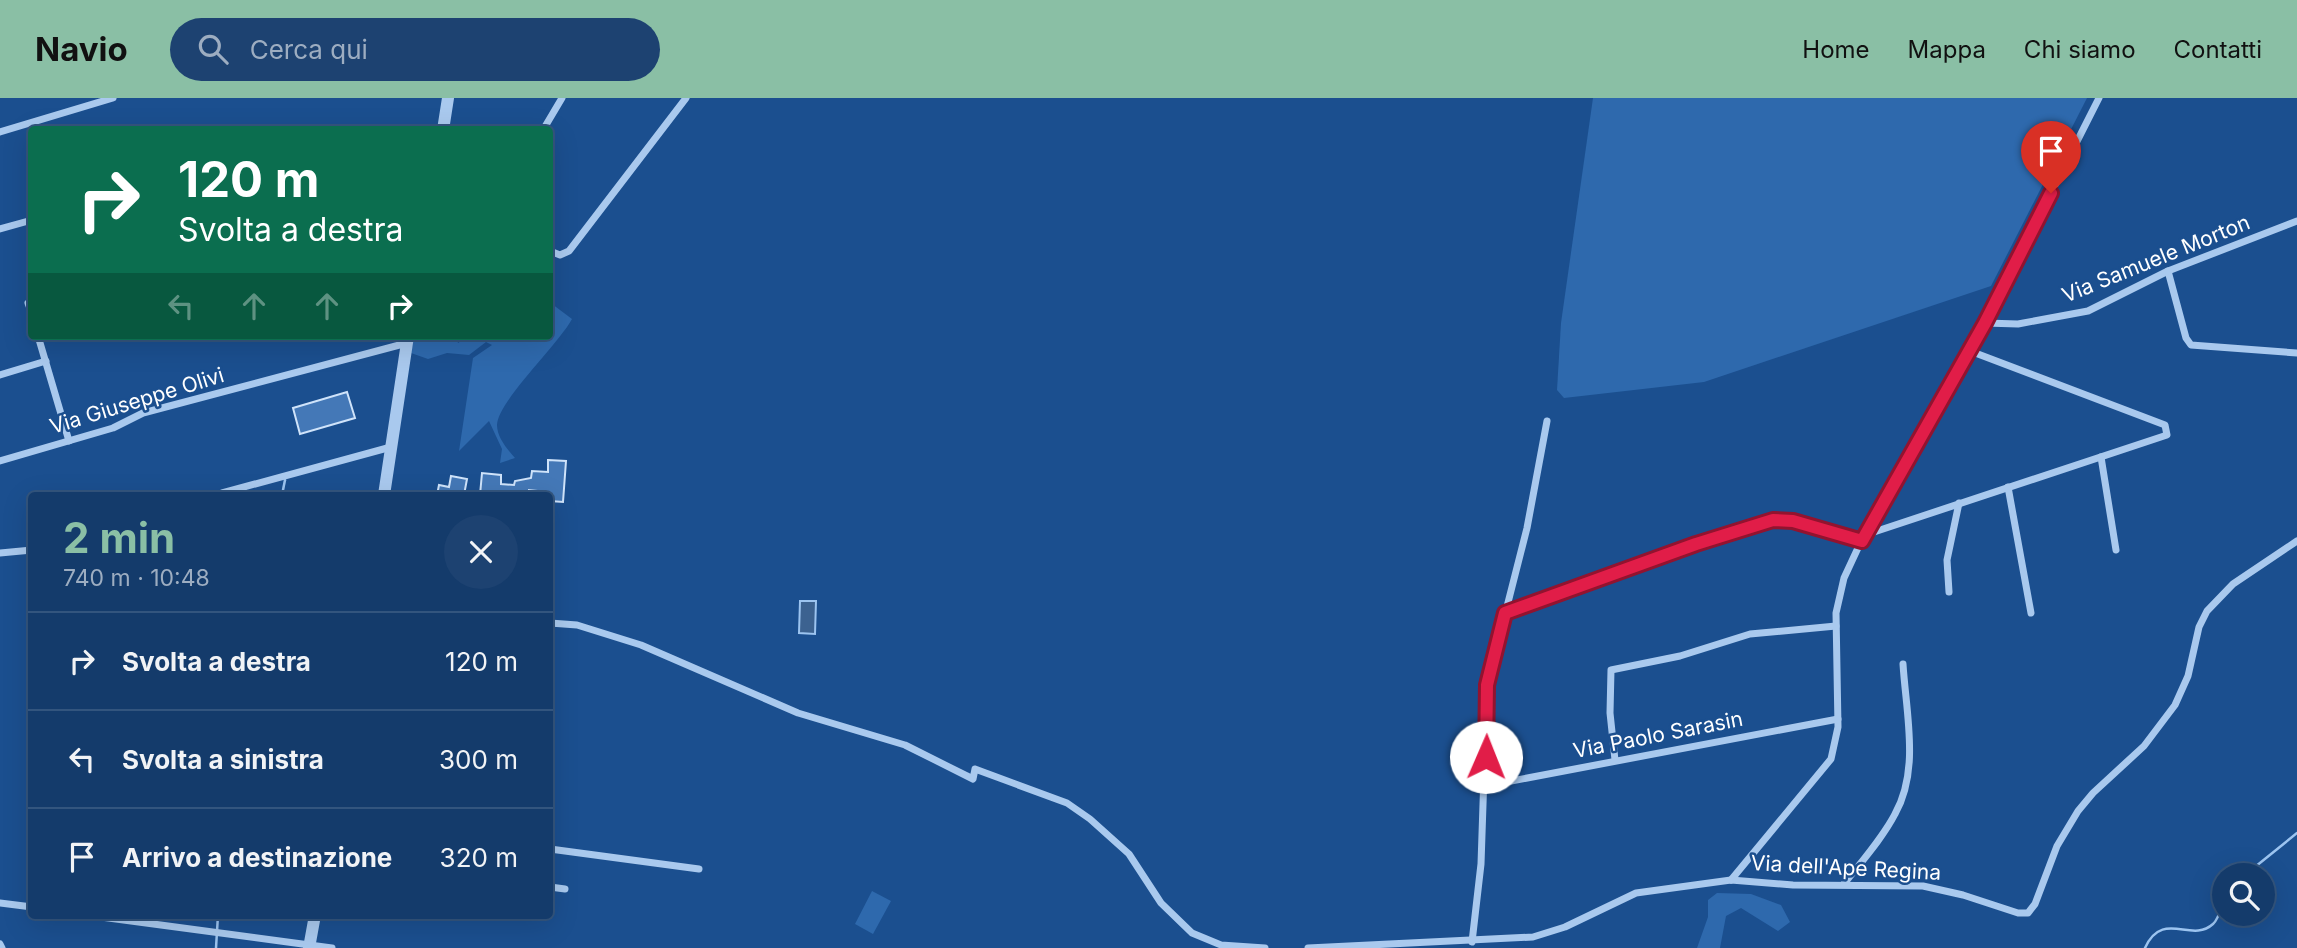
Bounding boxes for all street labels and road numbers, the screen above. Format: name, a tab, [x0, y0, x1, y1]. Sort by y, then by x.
street label: Via Samuele Morton	[2058, 209, 2253, 308]
street label: Via Giuseppe Olivi	[47, 362, 227, 439]
street label: Via Paolo Sarasin	[1571, 706, 1745, 763]
street label: Via dell'Ape Regina	[1750, 850, 1942, 885]

